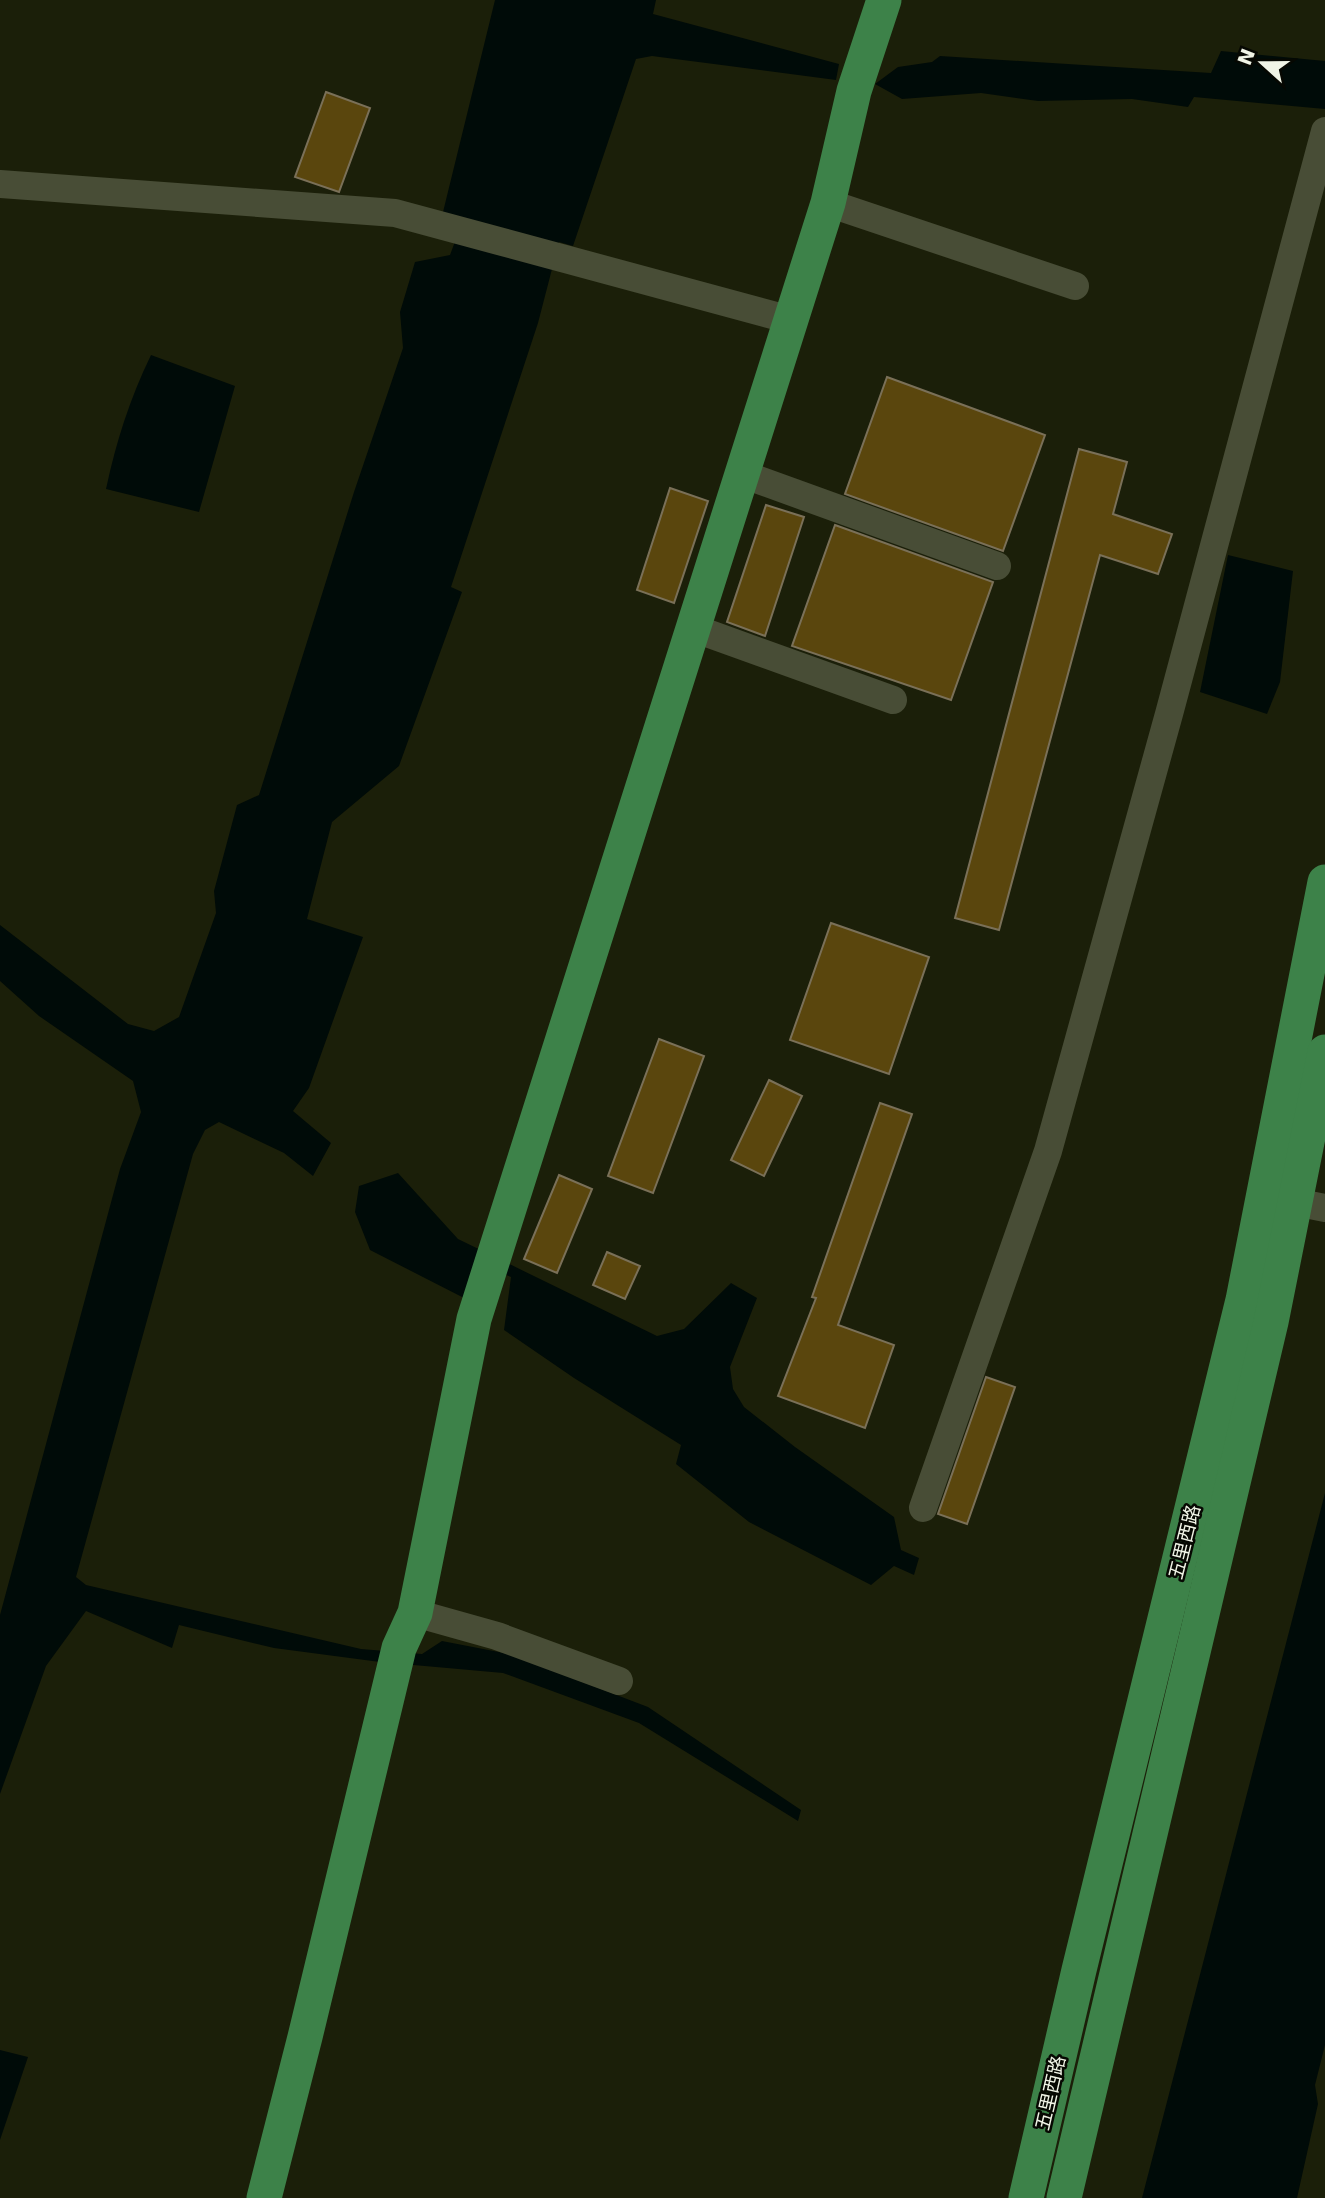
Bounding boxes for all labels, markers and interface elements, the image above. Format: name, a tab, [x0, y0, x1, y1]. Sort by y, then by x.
north arrow	[1227, 28, 1297, 98]
text: N	[1233, 46, 1259, 68]
street label: 五里西路	[1164, 1502, 1204, 1582]
street label: 五里西路	[1031, 2053, 1069, 2133]

